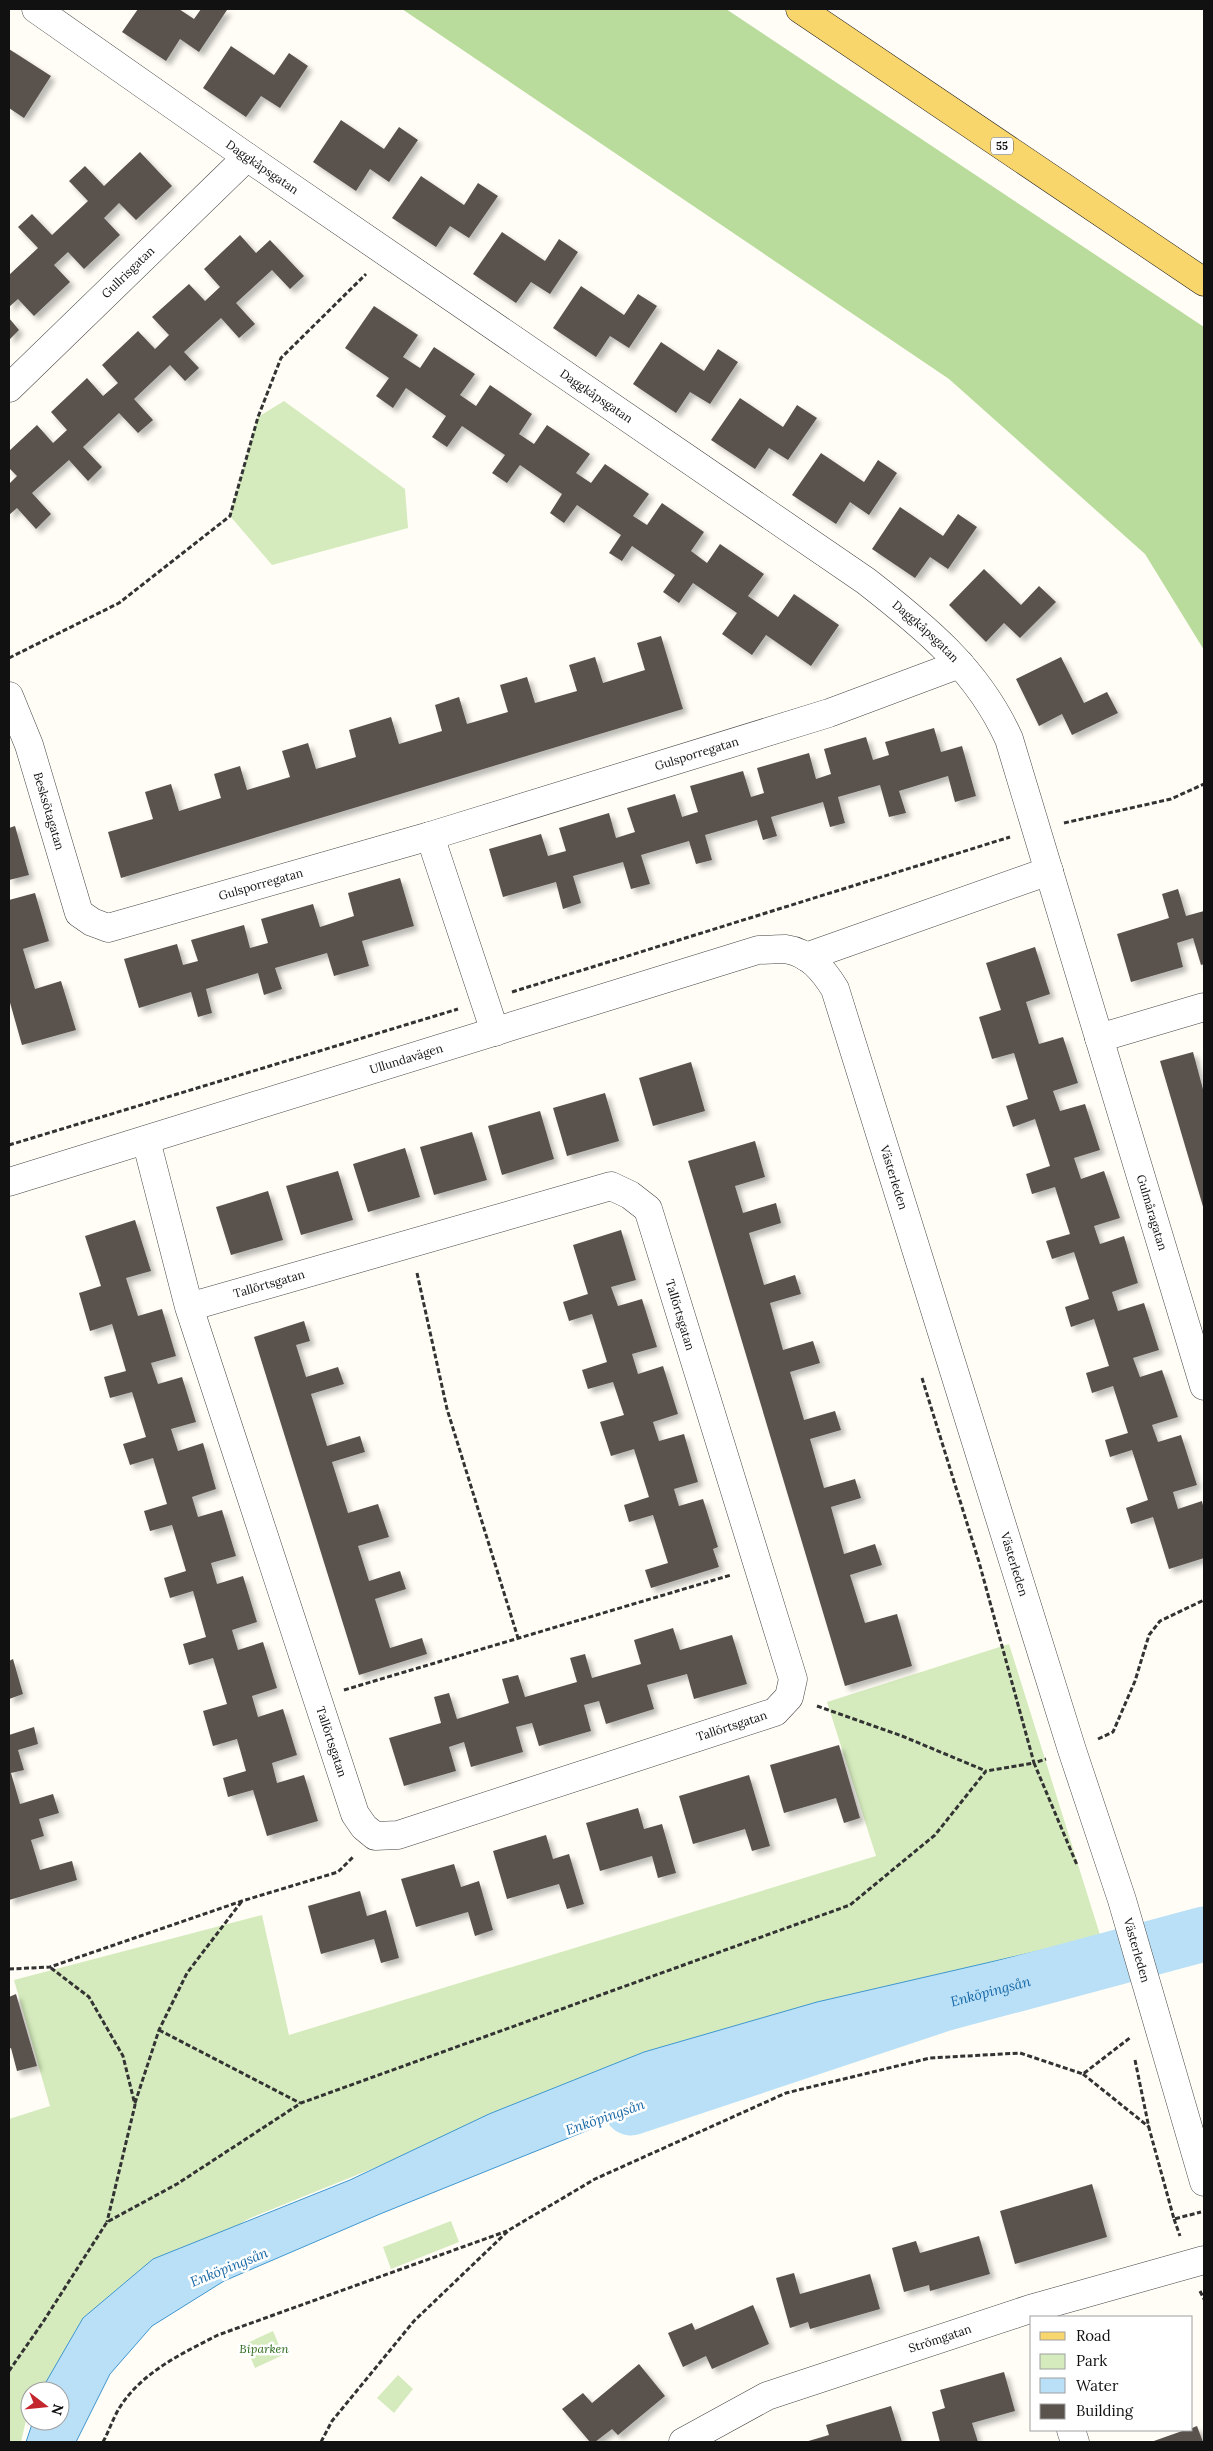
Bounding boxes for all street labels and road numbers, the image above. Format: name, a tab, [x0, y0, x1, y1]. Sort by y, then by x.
street label: Daggkåpsgatan	[223, 137, 302, 197]
road number: 55	[991, 138, 1013, 154]
street label: Gullrisgatan	[98, 243, 157, 301]
street label: Daggkåpsgatan	[557, 366, 636, 426]
street label: Daggkåpsgatan	[889, 597, 962, 665]
street label: Gulsporregatan	[653, 733, 740, 773]
street label: Besksötagatan	[31, 770, 68, 852]
street label: Gulsporregatan	[217, 865, 305, 903]
street label: Ullundavägen	[368, 1040, 445, 1077]
street label: Västerleden	[877, 1143, 911, 1211]
street label: Gulmåragatan	[1134, 1172, 1171, 1252]
street label: Tallörtsgatan	[231, 1266, 306, 1301]
street label: Tallörtsgatan	[663, 1278, 698, 1352]
street label: Västerleden	[997, 1529, 1032, 1598]
street label: Tallörtsgatan	[313, 1704, 350, 1779]
street label: Tallörtsgatan	[694, 1707, 769, 1744]
street label: Västerleden	[1120, 1915, 1154, 1984]
street label: Strömgatan	[907, 2321, 973, 2356]

